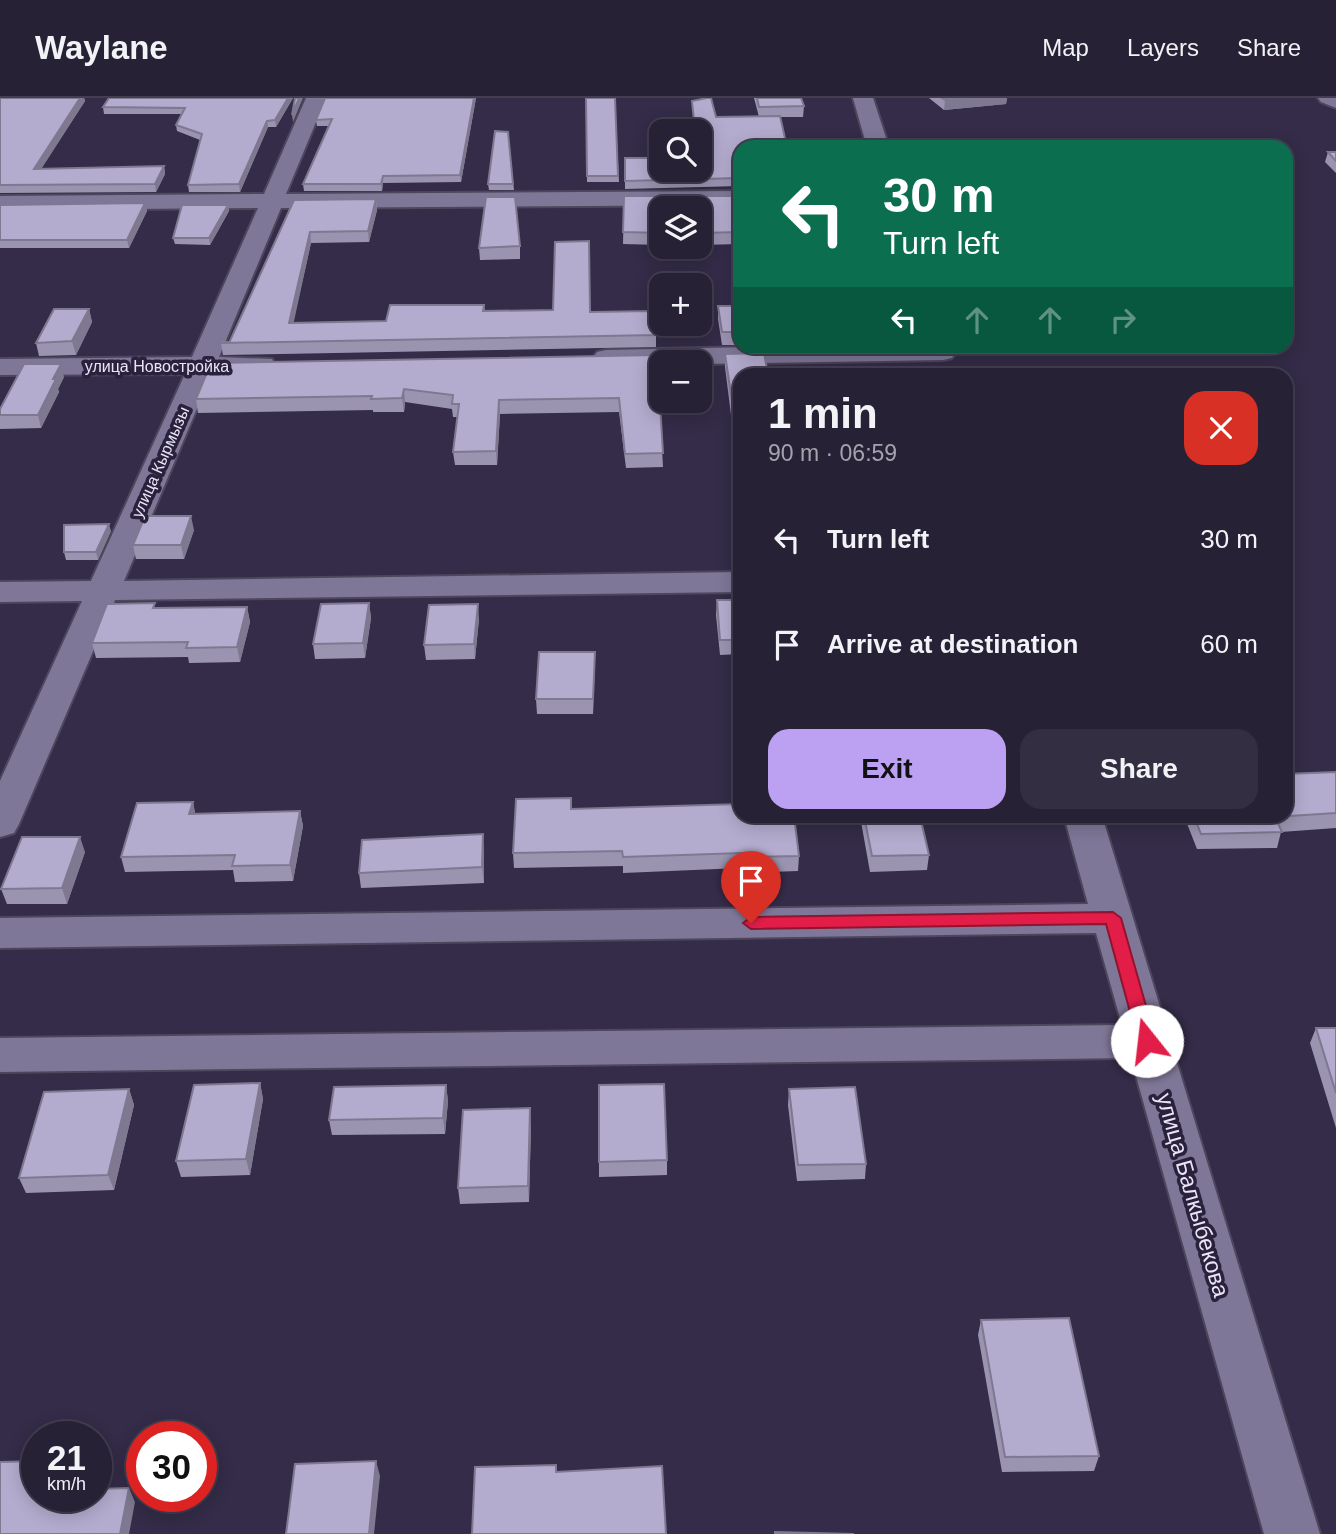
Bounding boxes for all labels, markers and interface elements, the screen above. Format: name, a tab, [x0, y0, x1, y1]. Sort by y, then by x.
text: Waylane	[35, 29, 168, 66]
text: Map	[1042, 34, 1089, 61]
text: Layers	[1127, 34, 1199, 61]
text: Share	[1237, 34, 1301, 61]
map controls	[649, 119, 712, 413]
button: search	[649, 119, 712, 182]
icon: left	[768, 168, 859, 259]
text: 30 m	[883, 168, 995, 222]
button: layers	[649, 196, 712, 259]
text: Turn left	[883, 225, 999, 261]
button: +	[649, 273, 712, 336]
icon: left	[885, 301, 923, 339]
icon: ahead	[958, 301, 996, 339]
icon: ahead	[1031, 301, 1069, 339]
icon: right	[1104, 301, 1142, 339]
button: −	[649, 350, 712, 413]
street label: улица Новостройка	[85, 358, 229, 375]
text: 1 min	[768, 390, 878, 437]
button: close	[1184, 391, 1258, 465]
street label: улица Кырмызы	[128, 404, 193, 520]
text: 90 m · 06:59	[768, 440, 897, 466]
icon: left	[768, 521, 806, 559]
text: Turn left	[827, 524, 929, 554]
text: 30 m	[1200, 524, 1258, 554]
icon: arrive	[768, 626, 806, 664]
text: Arrive at destination	[827, 629, 1078, 659]
text: 60 m	[1200, 629, 1258, 659]
button: Exit	[768, 729, 1006, 809]
button: Share	[1020, 729, 1258, 809]
pin	[721, 851, 781, 923]
icon: arrive	[732, 862, 770, 900]
position arrow	[1110, 1004, 1184, 1078]
street label: улица Балкыбекова	[1151, 1090, 1235, 1300]
speed limit sign: 30	[126, 1421, 217, 1512]
text: 21	[47, 1438, 86, 1477]
text: km/h	[47, 1474, 86, 1494]

